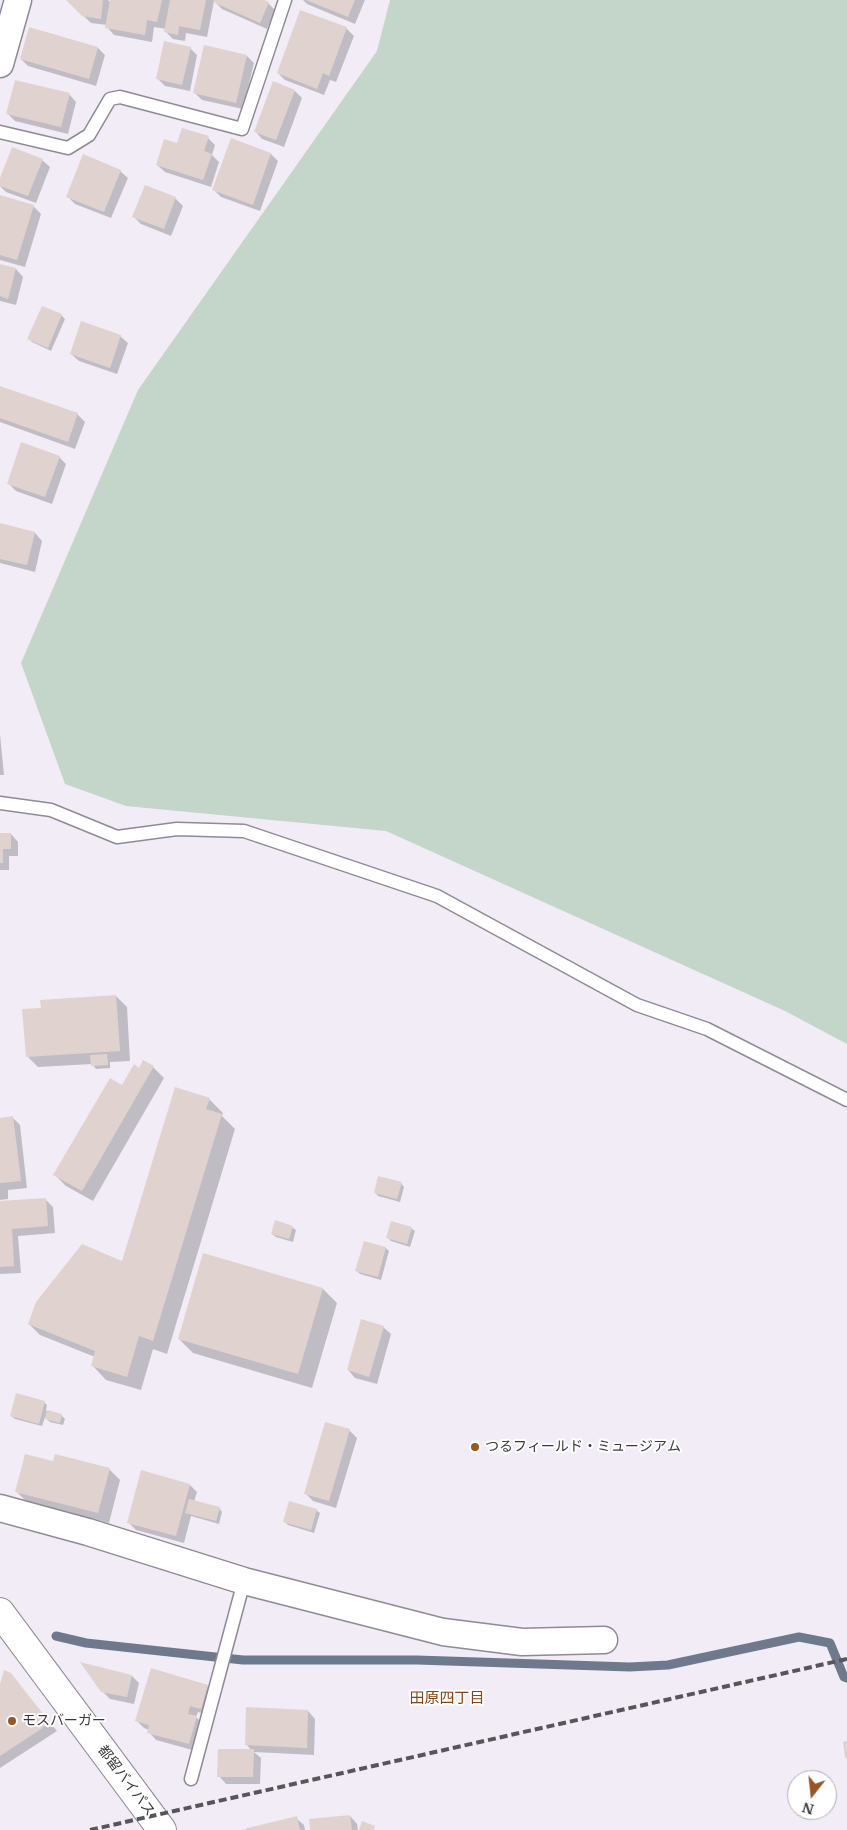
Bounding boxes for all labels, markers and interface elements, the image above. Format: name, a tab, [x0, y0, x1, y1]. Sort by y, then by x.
place label: つるフィールド・ミュージアム	[485, 1439, 681, 1455]
marker: つるフィールド・ミュージアム	[469, 1441, 481, 1453]
district label: 田原四丁目	[410, 1690, 484, 1708]
place label: モスバーガー	[22, 1713, 106, 1729]
marker: モスバーガー	[6, 1715, 18, 1727]
street label: 都留バイパス	[94, 1742, 158, 1820]
north arrow	[787, 1770, 837, 1820]
text: N	[800, 1798, 816, 1819]

